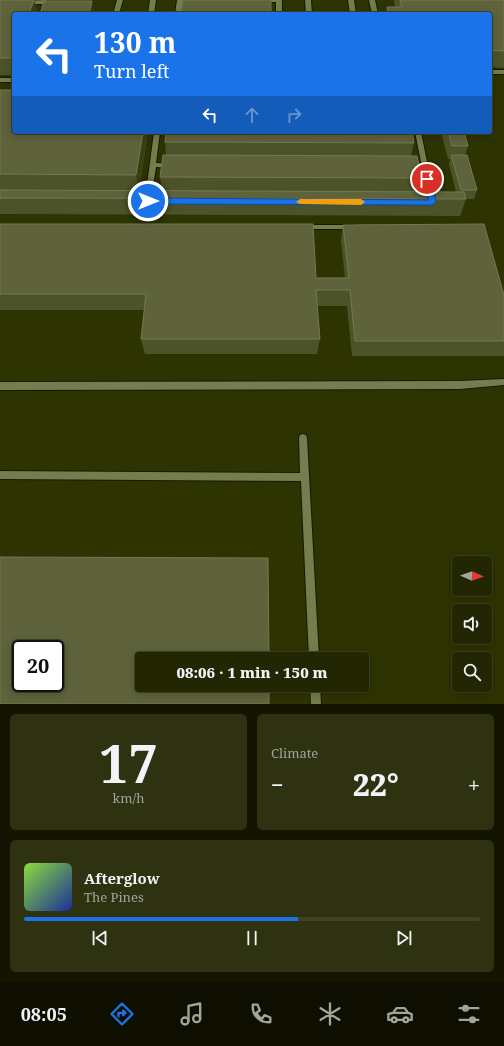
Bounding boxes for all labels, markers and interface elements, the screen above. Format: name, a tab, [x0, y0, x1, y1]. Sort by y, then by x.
text: 130 m	[94, 23, 176, 61]
icon: left	[28, 28, 80, 80]
text: Turn left	[94, 59, 169, 83]
icon: left	[199, 104, 221, 126]
icon: ahead	[241, 104, 263, 126]
icon: right	[283, 104, 305, 126]
pin	[410, 162, 444, 196]
icon: arrive	[416, 168, 438, 190]
position arrow	[127, 180, 169, 222]
north arrow	[452, 556, 492, 596]
map controls	[452, 556, 492, 692]
button: sound	[452, 604, 492, 644]
speed limit sign: 20	[12, 640, 64, 692]
button: search	[452, 652, 492, 692]
text: 08:06 · 1 min · 150 m	[176, 662, 328, 682]
text: 17	[99, 727, 158, 798]
text: Climate	[271, 744, 318, 762]
text: 22°	[353, 764, 399, 805]
text: −	[271, 769, 284, 799]
text: +	[468, 769, 480, 799]
text: km/h	[113, 789, 144, 807]
text: Afterglow	[84, 868, 160, 888]
text: The Pines	[84, 888, 144, 906]
icon: previous	[89, 927, 111, 949]
icon: pause	[241, 927, 263, 949]
icon: next	[393, 927, 415, 949]
icon: directions	[108, 1000, 136, 1028]
icon: music	[178, 1000, 206, 1028]
icon: phone	[247, 1000, 275, 1028]
icon: climate	[316, 1000, 344, 1028]
icon: car	[386, 1000, 414, 1028]
icon: filters	[455, 1000, 483, 1028]
text: 08:05	[21, 1002, 67, 1026]

